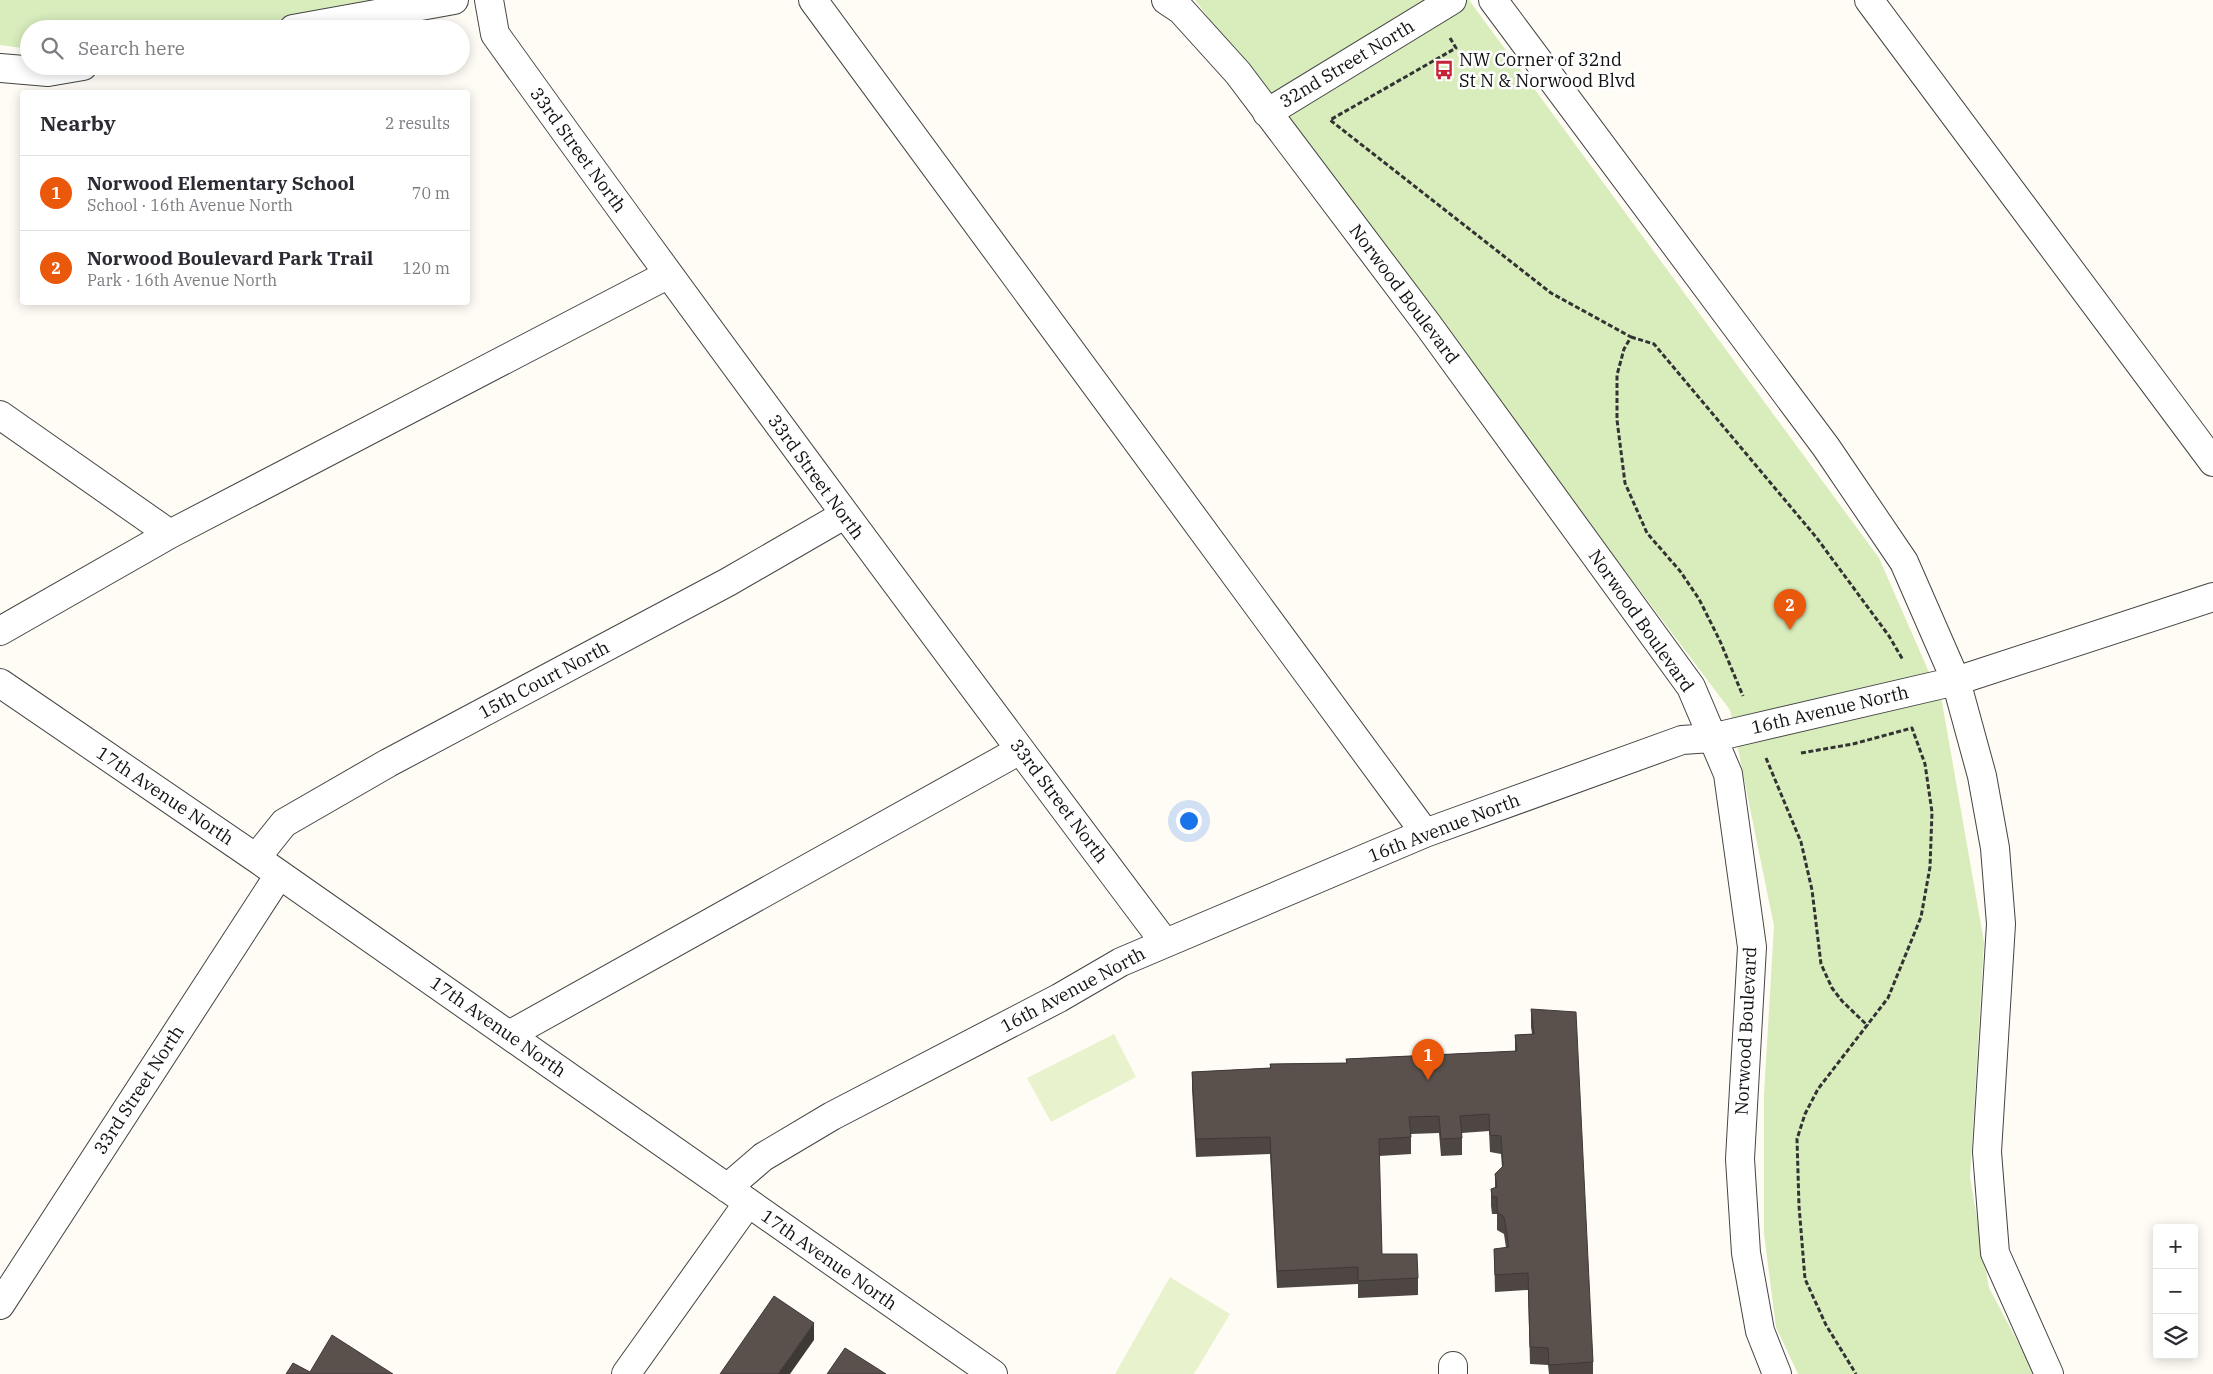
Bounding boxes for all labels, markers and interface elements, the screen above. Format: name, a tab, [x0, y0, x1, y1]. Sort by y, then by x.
street label: 32nd Street North	[1275, 14, 1418, 113]
search box	[20, 20, 470, 75]
icon: search	[38, 34, 66, 62]
text: Search here	[78, 36, 185, 60]
place label: NW Corner of 32nd St N & Norwood Blvd	[1459, 48, 1635, 92]
bus stop icon: NW Corner of 32nd St N & Norwood Blvd	[1433, 59, 1455, 81]
street label: 33rd Street North	[525, 83, 632, 217]
text: Nearby	[40, 109, 116, 137]
text: 2 results	[385, 113, 450, 133]
text: Norwood Elementary School	[87, 171, 355, 195]
text: 1	[51, 183, 61, 203]
text: 70 m	[412, 183, 450, 203]
text: School · 16th Avenue North	[87, 195, 293, 215]
street label: Norwood Boulevard	[1344, 219, 1464, 368]
text: Norwood Boulevard Park Trail	[87, 246, 373, 270]
text: 2	[51, 258, 61, 278]
text: 120 m	[402, 258, 450, 278]
text: Park · 16th Avenue North	[87, 270, 277, 290]
street label: 33rd Street North	[763, 410, 870, 544]
street label: Norwood Boulevard	[1584, 545, 1699, 696]
pin: 2	[1774, 589, 1806, 630]
street label: 15th Court North	[475, 635, 613, 724]
street label: 16th Avenue North	[1749, 680, 1911, 739]
street label: 33rd Street North	[1005, 734, 1113, 867]
street label: 17th Avenue North	[92, 741, 238, 850]
street label: 16th Avenue North	[1365, 788, 1523, 867]
your location	[1176, 808, 1202, 834]
street label: 16th Avenue North	[996, 942, 1149, 1037]
street label: Norwood Boulevard	[1730, 946, 1761, 1116]
street label: 17th Avenue North	[426, 971, 571, 1082]
street label: 33rd Street North	[88, 1021, 189, 1159]
pin: 1	[1412, 1039, 1444, 1080]
street label: 17th Avenue North	[757, 1204, 902, 1315]
map controls	[2153, 1224, 2198, 1359]
button: +	[2153, 1224, 2198, 1269]
button: −	[2153, 1269, 2198, 1314]
button: layers	[2153, 1314, 2198, 1359]

